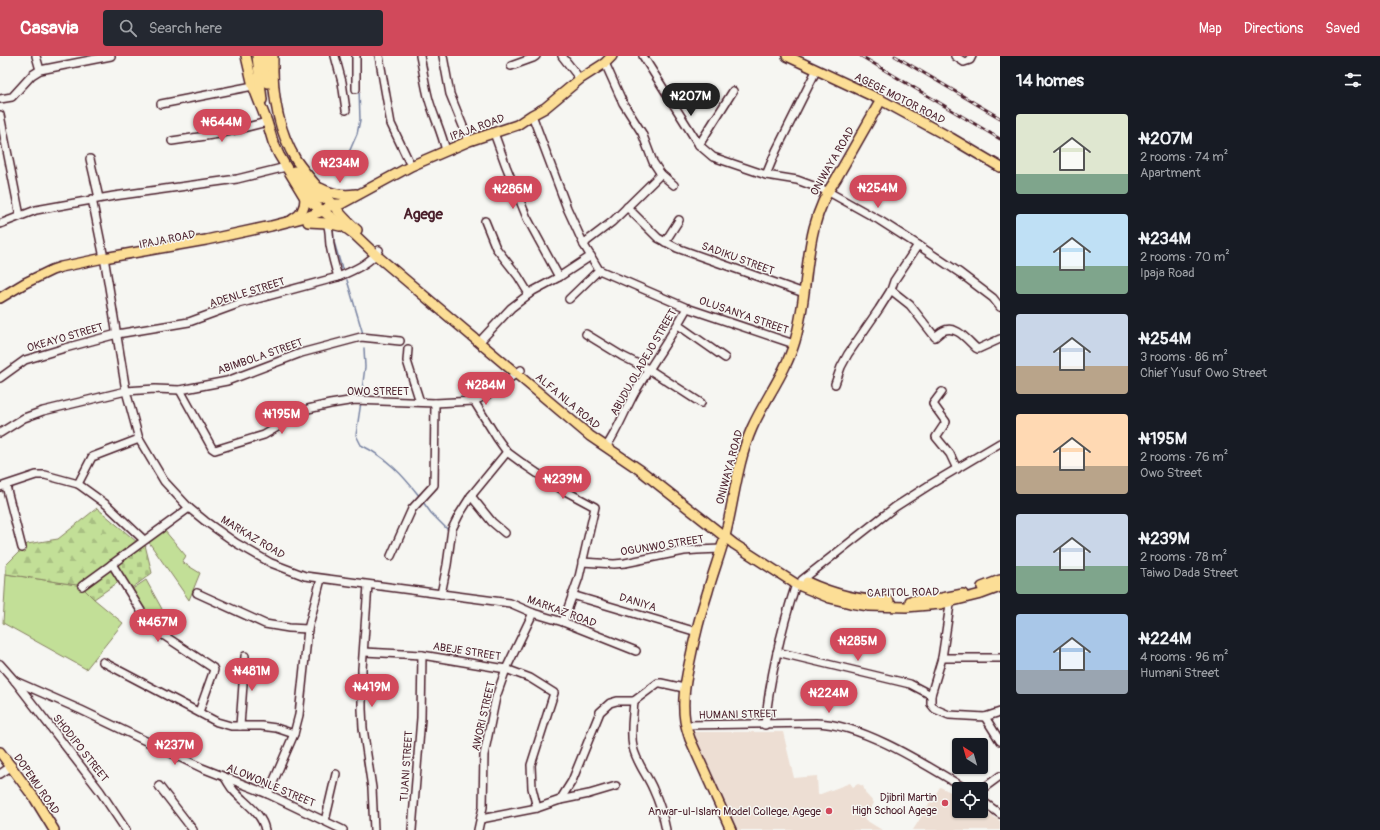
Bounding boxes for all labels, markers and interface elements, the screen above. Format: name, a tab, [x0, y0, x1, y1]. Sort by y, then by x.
search box	[103, 10, 383, 46]
text: Casavia	[20, 16, 79, 40]
icon: search	[117, 17, 139, 39]
text: Search here	[149, 19, 222, 38]
text: Map	[1199, 20, 1222, 37]
text: Directions	[1244, 20, 1303, 37]
text: Saved	[1325, 20, 1360, 37]
icon: filters	[1342, 69, 1364, 91]
street label: AGEGE MOTOR ROAD	[852, 70, 947, 127]
text: 14 homes	[1016, 70, 1084, 91]
pin: ₦207M	[663, 83, 719, 117]
text: ₦207M	[671, 88, 711, 104]
pin: ₦644M	[194, 109, 250, 143]
street label: IPAJA ROAD	[448, 112, 506, 143]
text: ₦644M	[202, 114, 242, 130]
street label: ONIWAYA ROAD	[808, 125, 857, 198]
text: ₦207M	[1140, 128, 1193, 149]
icon: home	[1048, 130, 1096, 178]
text: 2 rooms · 74 m²	[1140, 149, 1228, 165]
pin: ₦234M	[312, 150, 368, 184]
text: ₦234M	[321, 155, 359, 171]
text: Apartment	[1140, 165, 1201, 181]
pin: ₦254M	[850, 175, 906, 209]
pin: ₦286M	[485, 176, 541, 210]
text: ₦254M	[858, 180, 898, 196]
text: ₦286M	[494, 181, 532, 197]
district label: Agege	[403, 205, 443, 224]
street label: IPAJA ROAD	[138, 228, 197, 251]
text: ₦234M	[1140, 228, 1191, 249]
icon: home	[1048, 230, 1096, 278]
street label: SADIKU STREET	[700, 239, 776, 278]
text: 2 rooms · 70 m²	[1140, 249, 1230, 265]
text: Ipaja Road	[1140, 265, 1195, 281]
street label: ADENLE STREET	[208, 275, 286, 310]
street label: OLUSANYA STREET	[697, 294, 790, 337]
street label: ABUDU OLADEJO STREET	[608, 307, 679, 418]
street label: OKEAYO STREET	[26, 320, 105, 355]
text: ₦254M	[1140, 328, 1191, 349]
icon: home	[1048, 330, 1096, 378]
street label: ABIMBOLA STREET	[216, 336, 305, 377]
text: 3 rooms · 86 m²	[1140, 349, 1228, 365]
text: Chief Yusuf Owo Street	[1140, 365, 1267, 381]
street label: ALFA NLA ROAD	[533, 371, 603, 432]
pin: ₦284M	[458, 372, 514, 406]
text: ₦284M	[467, 377, 505, 393]
street label: OWO STREET	[347, 385, 409, 398]
pin: ₦195M	[254, 401, 310, 435]
text: ₦195M	[264, 406, 300, 422]
street label: ONIWAYA ROAD	[713, 428, 746, 506]
text: ₦195M	[1140, 428, 1187, 449]
icon: home	[1048, 430, 1096, 478]
text: 2 rooms · 76 m²	[1140, 449, 1228, 465]
text: Owo Street	[1140, 465, 1202, 481]
pin: ₦239M	[535, 466, 591, 500]
text: ₦239M	[544, 471, 582, 487]
street label: MARKAZ ROAD	[218, 513, 287, 562]
text: ₦239M	[1140, 528, 1190, 549]
icon: home	[1048, 530, 1096, 578]
street label: OGUNWO STREET	[619, 532, 705, 558]
text: 2 rooms · 78 m²	[1140, 549, 1227, 565]
text: Taiwo Dada Street	[1140, 565, 1238, 581]
street label: CAPITOL ROAD	[867, 585, 939, 600]
street label: DANIYA	[618, 591, 658, 614]
street label: MARKAZ ROAD	[526, 593, 598, 630]
pin: ₦467M	[130, 609, 186, 643]
text: ₦467M	[138, 614, 178, 630]
pin: ₦285M	[830, 628, 886, 662]
text: ₦224M	[1140, 628, 1191, 649]
icon: home	[1048, 630, 1096, 678]
text: ₦285M	[839, 633, 877, 649]
street label: ABEJE STREET	[432, 640, 502, 663]
text: 4 rooms · 96 m²	[1140, 649, 1228, 665]
pin: ₦481M	[224, 658, 280, 692]
text: ₦481M	[234, 663, 270, 679]
text: Humani Street	[1140, 665, 1219, 681]
pin: ₦419M	[344, 674, 400, 708]
text: ₦419M	[354, 679, 390, 695]
street label: AWORI STREET	[469, 680, 498, 752]
pin: ₦224M	[801, 680, 857, 714]
text: ₦224M	[809, 685, 849, 701]
street label: HUMANI STREET	[699, 707, 777, 722]
street label: SHODIPO STREET	[50, 712, 111, 785]
street label: TIJANI STREET	[398, 730, 415, 802]
pin: ₦237M	[147, 732, 203, 766]
text: ₦237M	[156, 737, 194, 753]
north arrow	[952, 738, 988, 774]
map controls	[952, 738, 988, 818]
street label: DOPEMU ROAD	[11, 752, 62, 817]
street label: ALOWONLE STREET	[225, 761, 317, 810]
button: locate	[952, 782, 988, 818]
place label: Djibril Martin High School Agege	[852, 791, 938, 817]
marker: Djibril Martin High School Agege	[940, 798, 950, 808]
place label: Anwar-ul-Islam Model College, Agege	[648, 805, 822, 818]
marker: Anwar-ul-Islam Model College, Agege	[824, 806, 834, 816]

